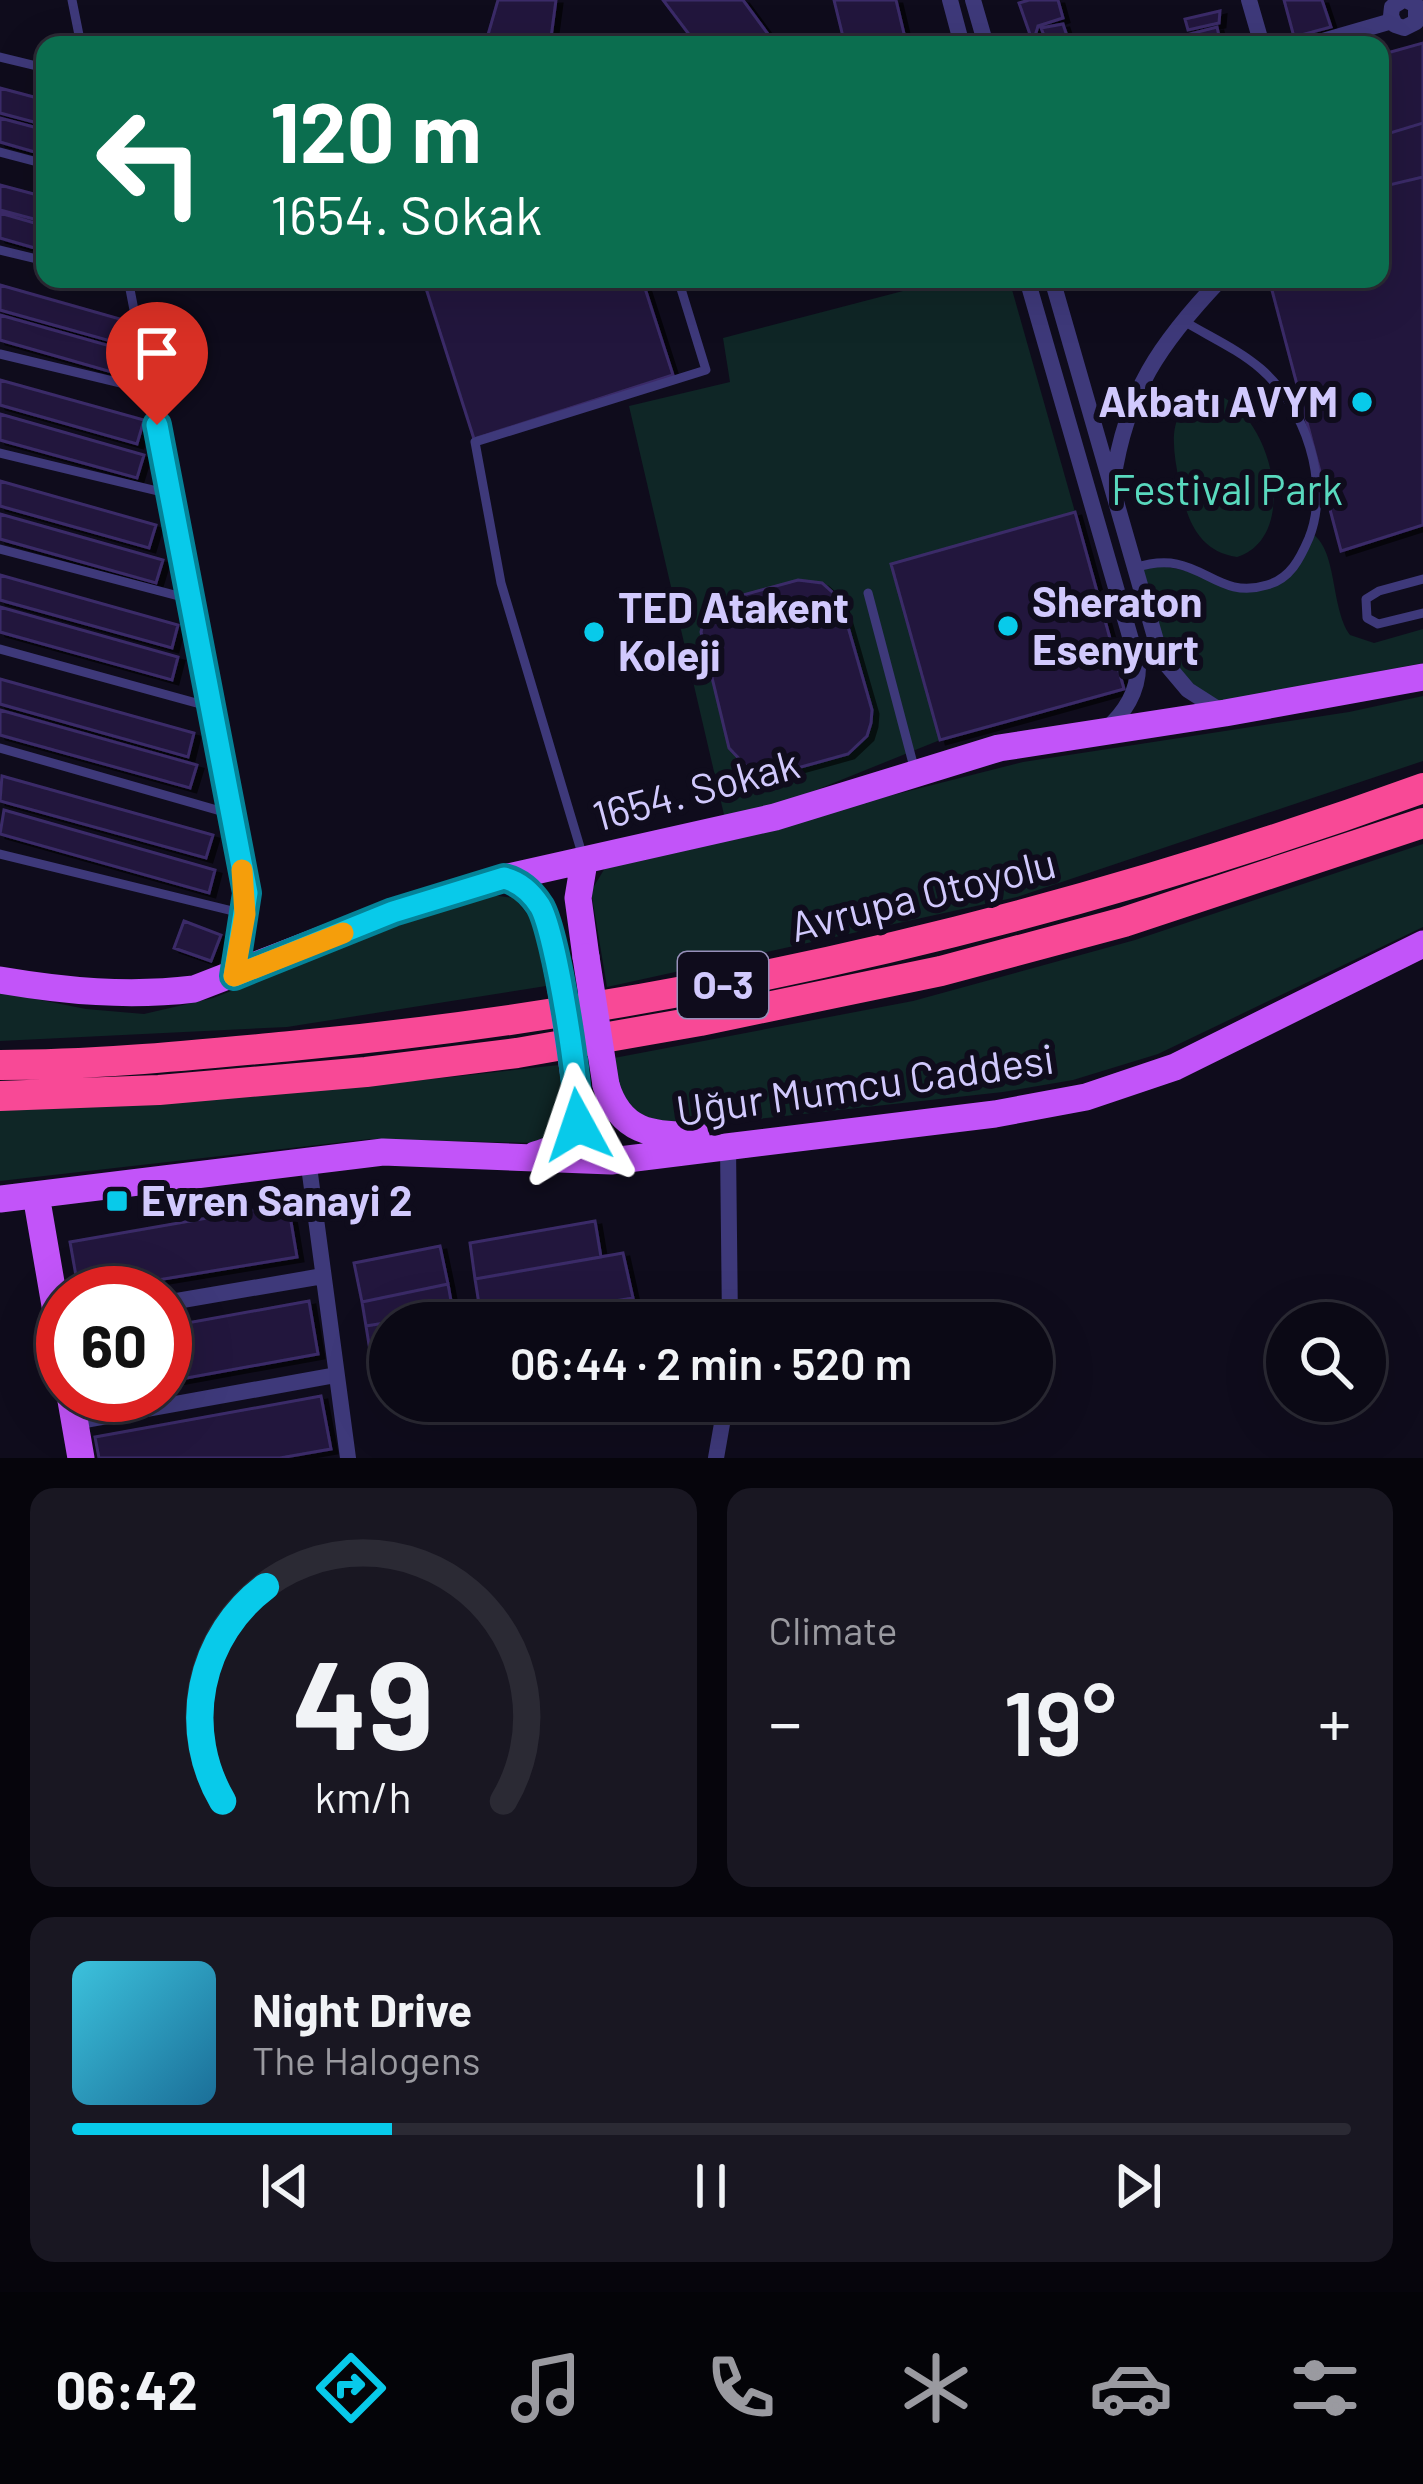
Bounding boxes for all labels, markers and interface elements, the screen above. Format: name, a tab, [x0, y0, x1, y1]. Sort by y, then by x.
text: 120 m	[270, 79, 482, 180]
icon: left	[72, 84, 228, 240]
text: 1654. Sokak	[270, 181, 542, 246]
pin	[106, 302, 208, 425]
icon: arrive	[124, 320, 190, 386]
place label: Akbatı AVYM	[1098, 375, 1338, 425]
marker: Akbatı AVYM	[1349, 389, 1375, 415]
park label: Festival Park	[1111, 463, 1343, 513]
place label: Sheraton Esenyurt	[1032, 575, 1202, 674]
place label: TED Atakent Koleji	[618, 581, 849, 680]
marker: Sheraton Esenyurt	[995, 613, 1021, 639]
marker: TED Atakent Koleji	[581, 619, 607, 645]
street label: 1654. Sokak	[587, 737, 804, 840]
street label: Avrupa Otoyolu	[785, 836, 1061, 951]
road number: O-3	[678, 952, 768, 1018]
street label: Uğur Mumcu Caddesi	[673, 1032, 1057, 1135]
position arrow	[515, 1062, 641, 1188]
place label: Evren Sanayi 2	[141, 1174, 413, 1225]
marker: Evren Sanayi 2	[104, 1188, 130, 1214]
speed limit sign: 60	[36, 1266, 192, 1422]
map controls	[1266, 1302, 1386, 1422]
button: search	[1266, 1302, 1386, 1422]
text: 06:44 · 2 min · 520 m	[510, 1335, 912, 1389]
text: Climate	[769, 1606, 898, 1653]
text: 49	[292, 1625, 434, 1775]
text: 19°	[1003, 1666, 1116, 1774]
text: −	[769, 1681, 802, 1760]
text: +	[1318, 1681, 1351, 1760]
text: km/h	[315, 1769, 412, 1821]
text: Night Drive	[252, 1982, 472, 2036]
text: The Halogens	[252, 2036, 481, 2083]
icon: previous	[252, 2153, 318, 2219]
icon: pause	[678, 2153, 744, 2219]
icon: next	[1105, 2153, 1171, 2219]
icon: directions	[309, 2346, 393, 2430]
icon: music	[504, 2346, 588, 2430]
icon: phone	[699, 2346, 783, 2430]
icon: climate	[894, 2346, 978, 2430]
icon: car	[1089, 2346, 1173, 2430]
icon: filters	[1283, 2346, 1367, 2430]
text: 06:42	[55, 2356, 198, 2421]

